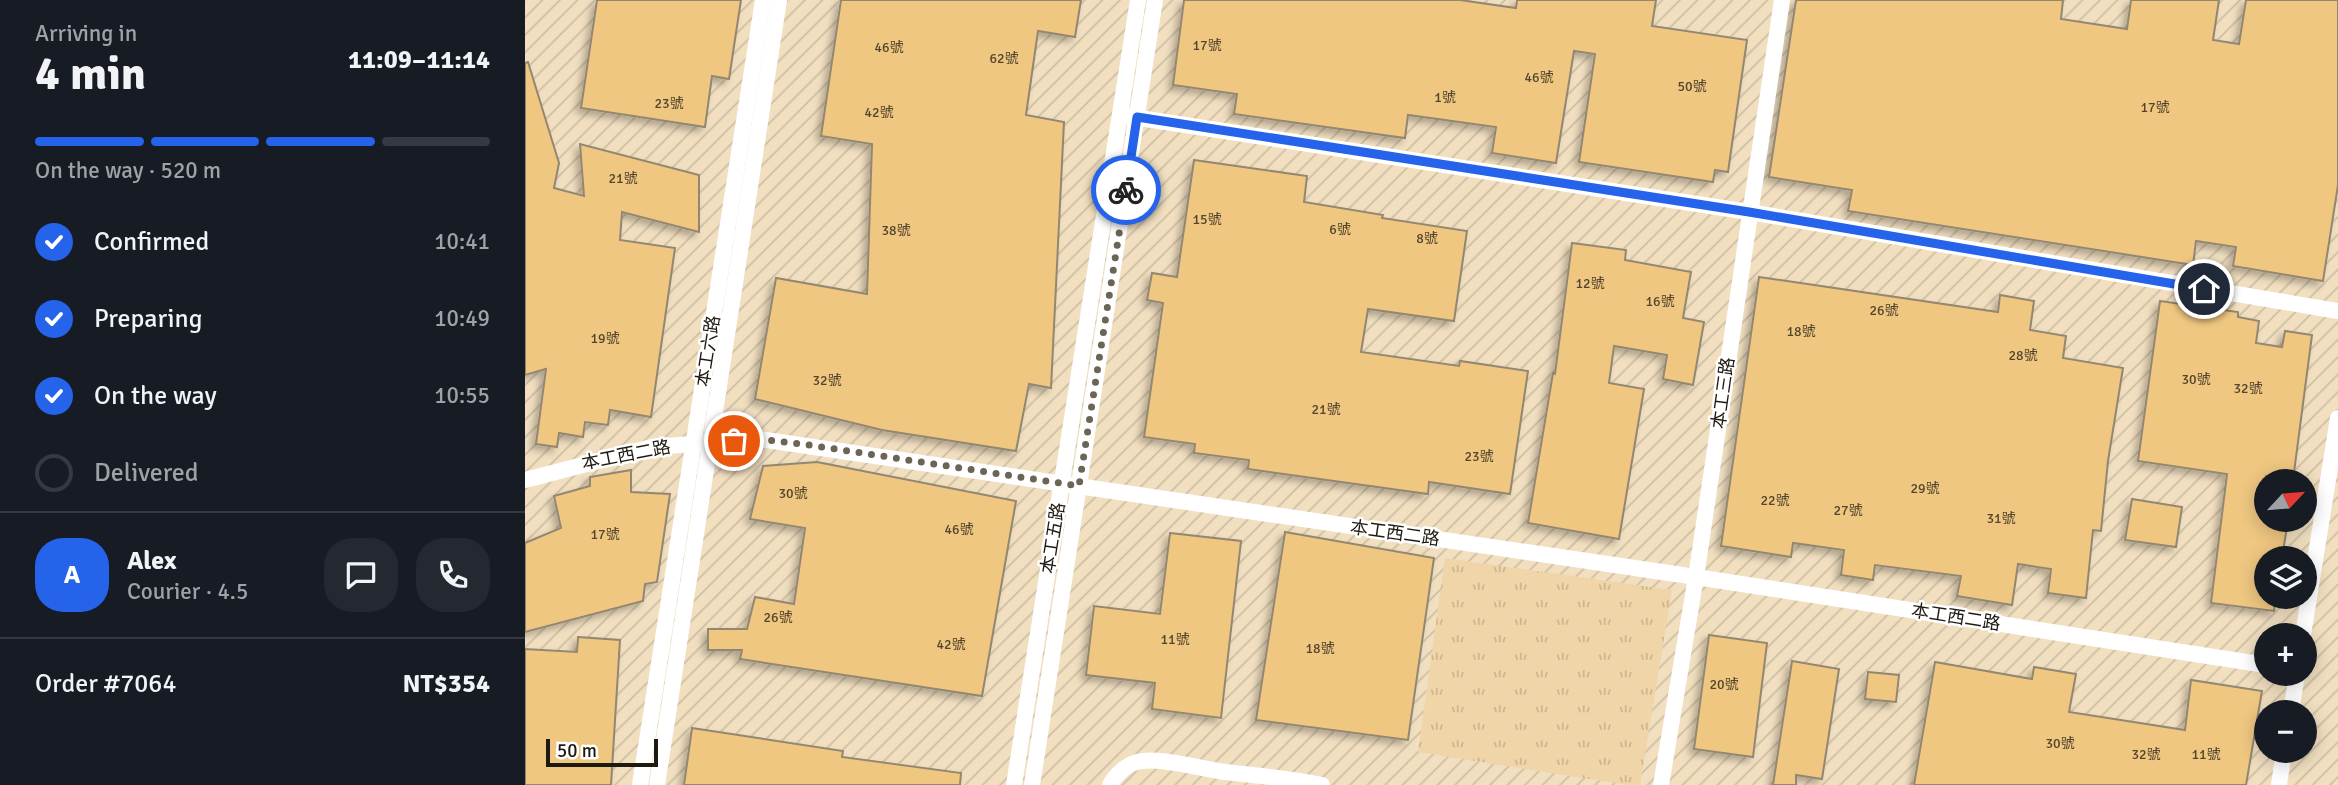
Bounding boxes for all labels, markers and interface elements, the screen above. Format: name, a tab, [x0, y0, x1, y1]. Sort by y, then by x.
text: Arriving in	[35, 19, 137, 48]
house number: 17號	[1192, 37, 1222, 54]
house number: 46號	[874, 39, 904, 56]
text: 11:09–11:14	[348, 44, 490, 76]
text: 4 min	[35, 46, 146, 102]
house number: 62號	[989, 50, 1019, 67]
house number: 46號	[1524, 69, 1554, 86]
house number: 50號	[1677, 78, 1707, 95]
house number: 1號	[1434, 89, 1456, 106]
house number: 23號	[654, 95, 684, 112]
house number: 17號	[2140, 99, 2170, 116]
house number: 42號	[864, 104, 894, 121]
courier	[1091, 155, 1161, 225]
text: On the way · 520 m	[35, 156, 221, 185]
house number: 21號	[608, 170, 638, 187]
icon: bike	[1107, 171, 1145, 209]
house number: 15號	[1192, 211, 1222, 228]
house number: 6號	[1329, 221, 1351, 238]
house number: 38號	[881, 222, 911, 239]
icon: check	[35, 223, 73, 261]
text: Confirmed	[94, 226, 209, 258]
text: 10:41	[434, 227, 490, 256]
house number: 8號	[1416, 230, 1438, 247]
pin	[2174, 259, 2234, 319]
icon: home	[2185, 270, 2223, 308]
house number: 12號	[1575, 275, 1605, 292]
house number: 16號	[1645, 293, 1675, 310]
icon: check	[35, 300, 73, 338]
house number: 26號	[1869, 302, 1899, 319]
text: Preparing	[94, 303, 202, 335]
text: 10:49	[434, 304, 490, 333]
street label: 本工六路	[692, 314, 724, 388]
house number: 18號	[1786, 323, 1816, 340]
house number: 19號	[590, 330, 620, 347]
house number: 28號	[2008, 347, 2038, 364]
street label: 本工三路	[1707, 356, 1739, 430]
house number: 30號	[2181, 371, 2211, 388]
house number: 32號	[812, 372, 842, 389]
icon: check	[35, 377, 73, 415]
text: On the way	[94, 380, 217, 412]
house number: 32號	[2233, 380, 2263, 397]
text: 10:55	[434, 381, 490, 410]
house number: 21號	[1311, 401, 1341, 418]
pin	[704, 411, 764, 471]
icon: bag	[715, 422, 753, 460]
street label: 本工西二路	[580, 436, 672, 474]
house number: 23號	[1464, 448, 1494, 465]
text: Delivered	[94, 457, 199, 489]
north arrow	[2254, 469, 2317, 532]
map controls	[2254, 469, 2317, 763]
house number: 29號	[1910, 480, 1940, 497]
house number: 30號	[778, 485, 808, 502]
house number: 22號	[1760, 492, 1790, 509]
street label: 本工五路	[1037, 501, 1069, 575]
house number: 27號	[1833, 502, 1863, 519]
house number: 31號	[1986, 510, 2016, 527]
street label: 本工西二路	[1349, 516, 1441, 550]
house number: 46號	[944, 521, 974, 538]
house number: 17號	[590, 526, 620, 543]
button: chat	[324, 538, 398, 612]
button: phone	[416, 538, 490, 612]
text: Alex	[127, 545, 177, 577]
button: layers	[2254, 546, 2317, 609]
text: A	[64, 559, 80, 591]
text: Courier · 4.5	[127, 577, 248, 606]
street label: 本工西二路	[1910, 599, 2002, 635]
house number: 26號	[763, 609, 793, 626]
button: +	[2254, 623, 2317, 686]
house number: 11號	[1160, 631, 1190, 648]
house number: 42號	[936, 636, 966, 653]
house number: 18號	[1305, 640, 1335, 657]
text: Order #7064	[35, 668, 176, 700]
text: NT$354	[403, 668, 490, 700]
house number: 20號	[1709, 676, 1739, 693]
button: −	[2254, 700, 2317, 763]
house number: 30號	[2045, 735, 2075, 752]
scale bar	[546, 736, 658, 768]
text: 50 m	[557, 739, 597, 763]
house number: 32號	[2131, 746, 2161, 763]
house number: 11號	[2191, 746, 2221, 763]

